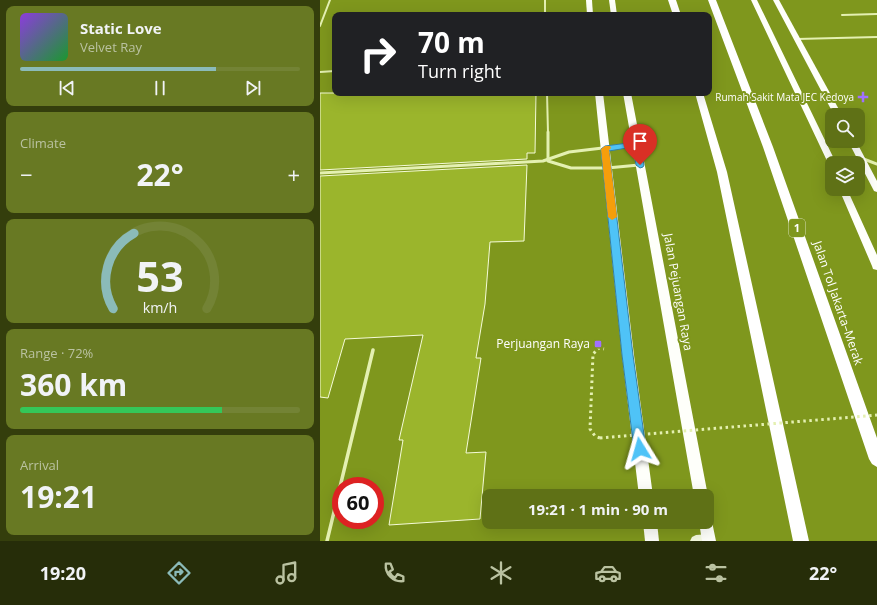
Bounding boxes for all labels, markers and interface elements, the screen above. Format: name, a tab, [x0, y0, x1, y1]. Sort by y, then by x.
text: Static Love	[80, 18, 162, 38]
text: 70 m	[418, 23, 485, 61]
icon: right	[352, 28, 404, 80]
text: Velvet Ray	[80, 38, 142, 56]
text: Turn right	[418, 59, 501, 83]
icon: previous	[56, 77, 78, 99]
icon: pause	[149, 77, 171, 99]
icon: next	[242, 77, 264, 99]
place label: Rumah Sakit Mata JEC Kedoya	[715, 90, 854, 104]
marker: Rumah Sakit Mata JEC Kedoya	[857, 91, 869, 103]
map controls	[825, 108, 865, 196]
button: search	[825, 108, 865, 148]
pin	[623, 124, 657, 165]
icon: arrive	[629, 130, 651, 152]
text: Climate	[20, 134, 66, 152]
text: 22°	[136, 154, 184, 195]
button: layers	[825, 156, 865, 196]
text: −	[20, 159, 33, 189]
text: +	[287, 159, 300, 189]
road number: 1	[789, 219, 805, 237]
street label: Jalan Pejuangan Raya	[660, 231, 697, 352]
street label: Jalan Tol Jakarta–Merak	[809, 238, 868, 368]
text: 53	[136, 247, 184, 303]
text: km/h	[143, 297, 177, 316]
place label: Perjuangan Raya	[496, 335, 590, 352]
marker: Perjuangan Raya	[593, 339, 603, 349]
text: Range · 72%	[20, 344, 93, 362]
text: 360 km	[20, 364, 127, 405]
position arrow	[619, 428, 661, 470]
text: Arrival	[20, 456, 59, 474]
text: 19:21	[20, 476, 97, 517]
speed limit sign: 60	[332, 477, 384, 529]
text: 19:21 · 1 min · 90 m	[528, 499, 668, 519]
icon: directions	[165, 559, 193, 587]
icon: music	[273, 559, 301, 587]
icon: phone	[380, 559, 408, 587]
icon: climate	[487, 559, 515, 587]
icon: car	[594, 559, 622, 587]
icon: filters	[702, 559, 730, 587]
text: 19:20	[40, 561, 86, 585]
text: 22°	[809, 561, 837, 585]

